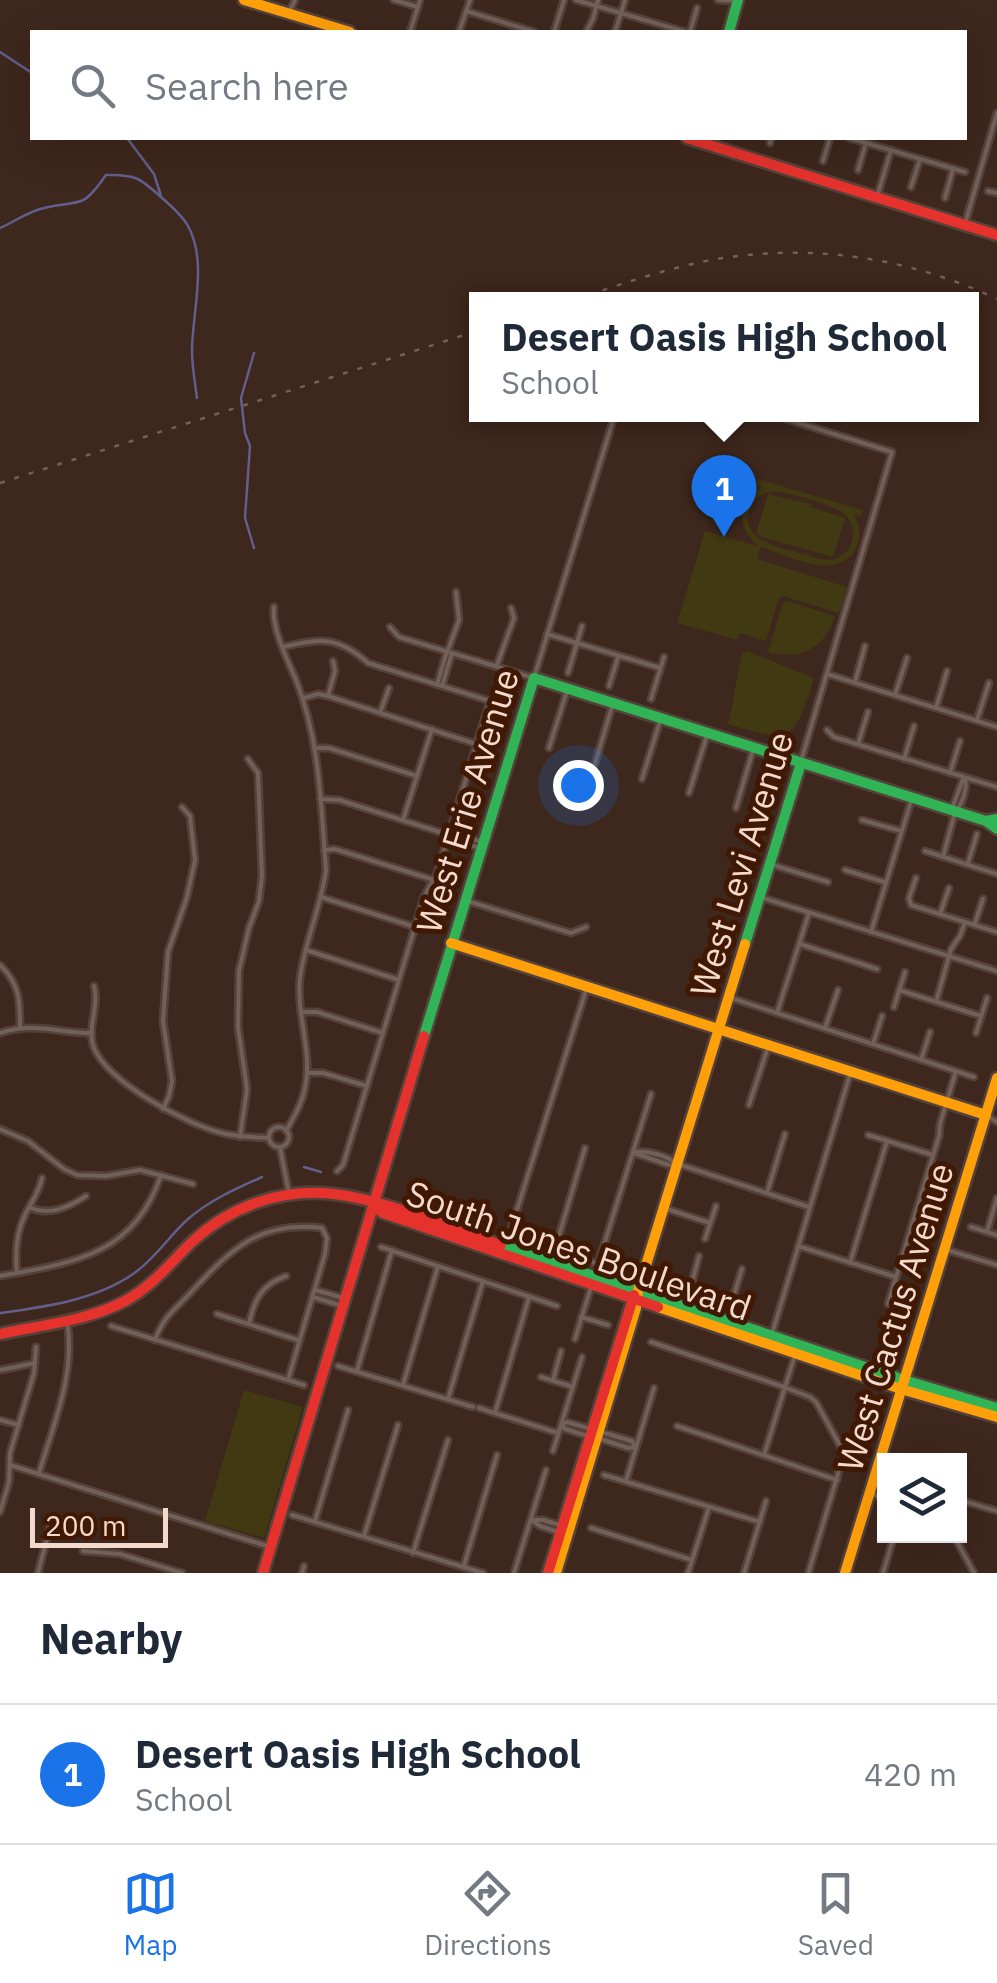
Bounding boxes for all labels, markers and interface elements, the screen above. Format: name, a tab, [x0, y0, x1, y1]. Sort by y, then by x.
search box	[30, 30, 967, 140]
icon: search	[65, 58, 120, 113]
text: Search here	[145, 61, 349, 110]
popup	[469, 292, 979, 422]
text: Desert Oasis High School	[501, 312, 947, 361]
text: School	[501, 361, 599, 403]
pin: 1	[692, 454, 756, 537]
street label: West Erie Avenue	[405, 663, 529, 939]
street label: West Levi Avenue	[679, 726, 803, 1002]
your location	[553, 760, 604, 811]
street label: West Cactus Avenue	[826, 1157, 964, 1477]
street label: South Jones Boulevard	[401, 1169, 757, 1331]
map controls	[877, 1453, 967, 1543]
button: layers	[877, 1453, 967, 1543]
scale bar	[30, 1503, 168, 1548]
text: 200 m	[45, 1507, 126, 1544]
text: Nearby	[40, 1611, 182, 1666]
text: Desert Oasis High School	[135, 1729, 581, 1778]
text: 1	[63, 1753, 82, 1795]
text: 420 m	[864, 1753, 957, 1795]
text: School	[135, 1778, 232, 1820]
tab: Map	[123, 1866, 178, 1963]
tab: Directions	[424, 1866, 552, 1963]
tab: Saved	[798, 1866, 874, 1963]

